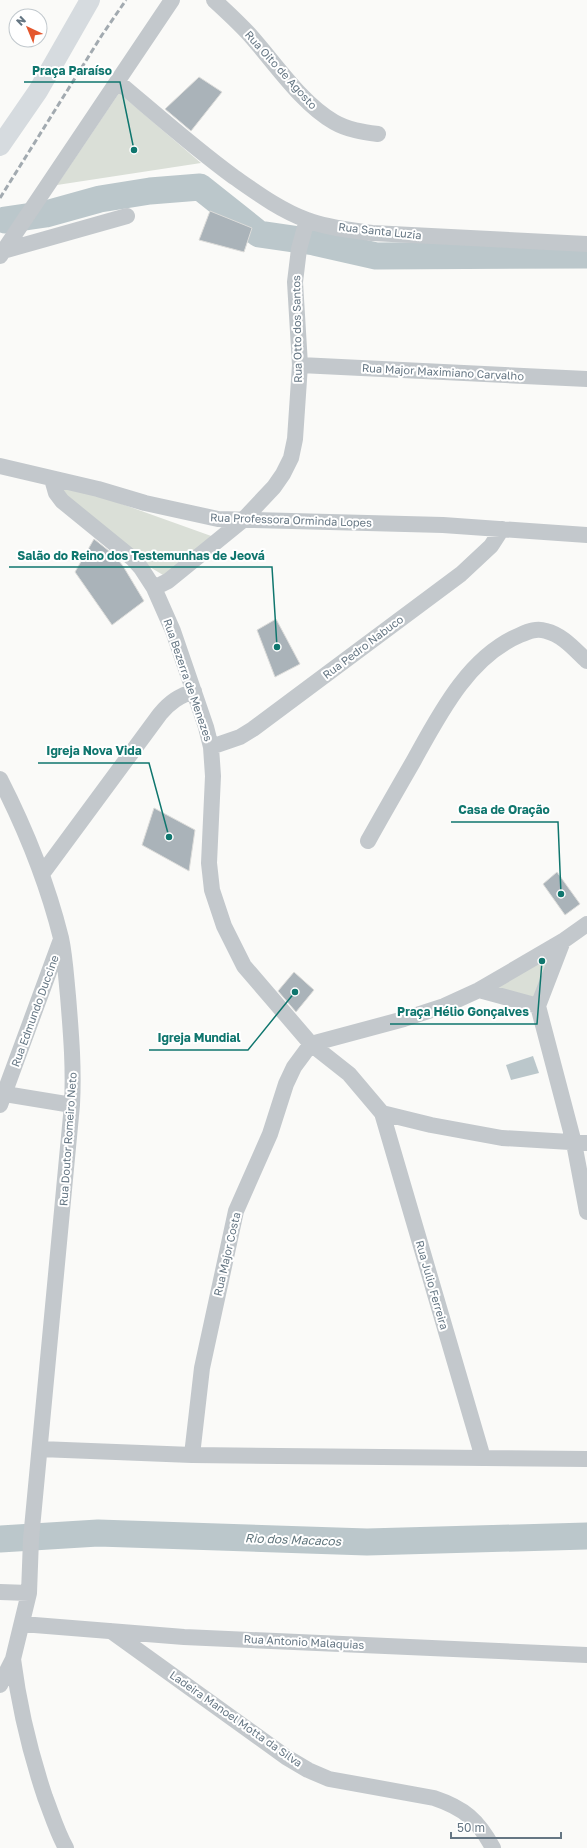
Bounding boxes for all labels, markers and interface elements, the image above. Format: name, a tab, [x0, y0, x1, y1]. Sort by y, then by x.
north arrow	[8, 8, 48, 48]
text: N	[13, 13, 28, 28]
street label: Rua Oito de Agosto	[243, 28, 320, 112]
callout: Praça Paraíso	[24, 58, 120, 82]
text: Praça Paraíso	[32, 63, 112, 78]
street label: Rua Santa Luzia	[338, 220, 422, 241]
street label: Rua Otto dos Santos	[289, 275, 304, 383]
street label: Rua Major Maximiano Carvalho	[362, 361, 525, 382]
street label: Rua Professora Orminda Lopes	[210, 510, 372, 529]
callout: Salão do Reino dos Testemunhas de Jeová	[9, 543, 272, 567]
text: Salão do Reino dos Testemunhas de Jeová	[17, 548, 265, 563]
street label: Rua Pedro Nabuco	[320, 612, 406, 681]
street label: Rua Bezerra de Menezes	[161, 617, 216, 743]
callout: Igreja Nova Vida	[38, 739, 149, 763]
text: Igreja Nova Vida	[46, 743, 142, 758]
callout: Casa de Oração	[451, 798, 558, 822]
text: Casa de Oração	[458, 802, 550, 817]
street label: Rua Edmundo Duccine	[8, 953, 61, 1068]
callout: Praça Hélio Gonçalves	[390, 1000, 537, 1024]
text: Praça Hélio Gonçalves	[397, 1004, 529, 1019]
callout: Igreja Mundial	[149, 1026, 248, 1050]
text: Igreja Mundial	[157, 1030, 241, 1045]
street label: Rua Doutor Romeiro Neto	[56, 1071, 79, 1206]
street label: Rua Major Costa	[211, 1211, 242, 1297]
street label: Rua Julio Ferreira	[413, 1239, 451, 1331]
water label: Rio dos Macacos	[245, 1530, 342, 1549]
street label: Rua Antonio Malaquias	[243, 1632, 365, 1651]
street label: Ladeira Manoel Motta da Silva	[168, 1668, 305, 1769]
scale bar	[451, 1814, 561, 1840]
text: 50 m	[457, 1820, 485, 1835]

